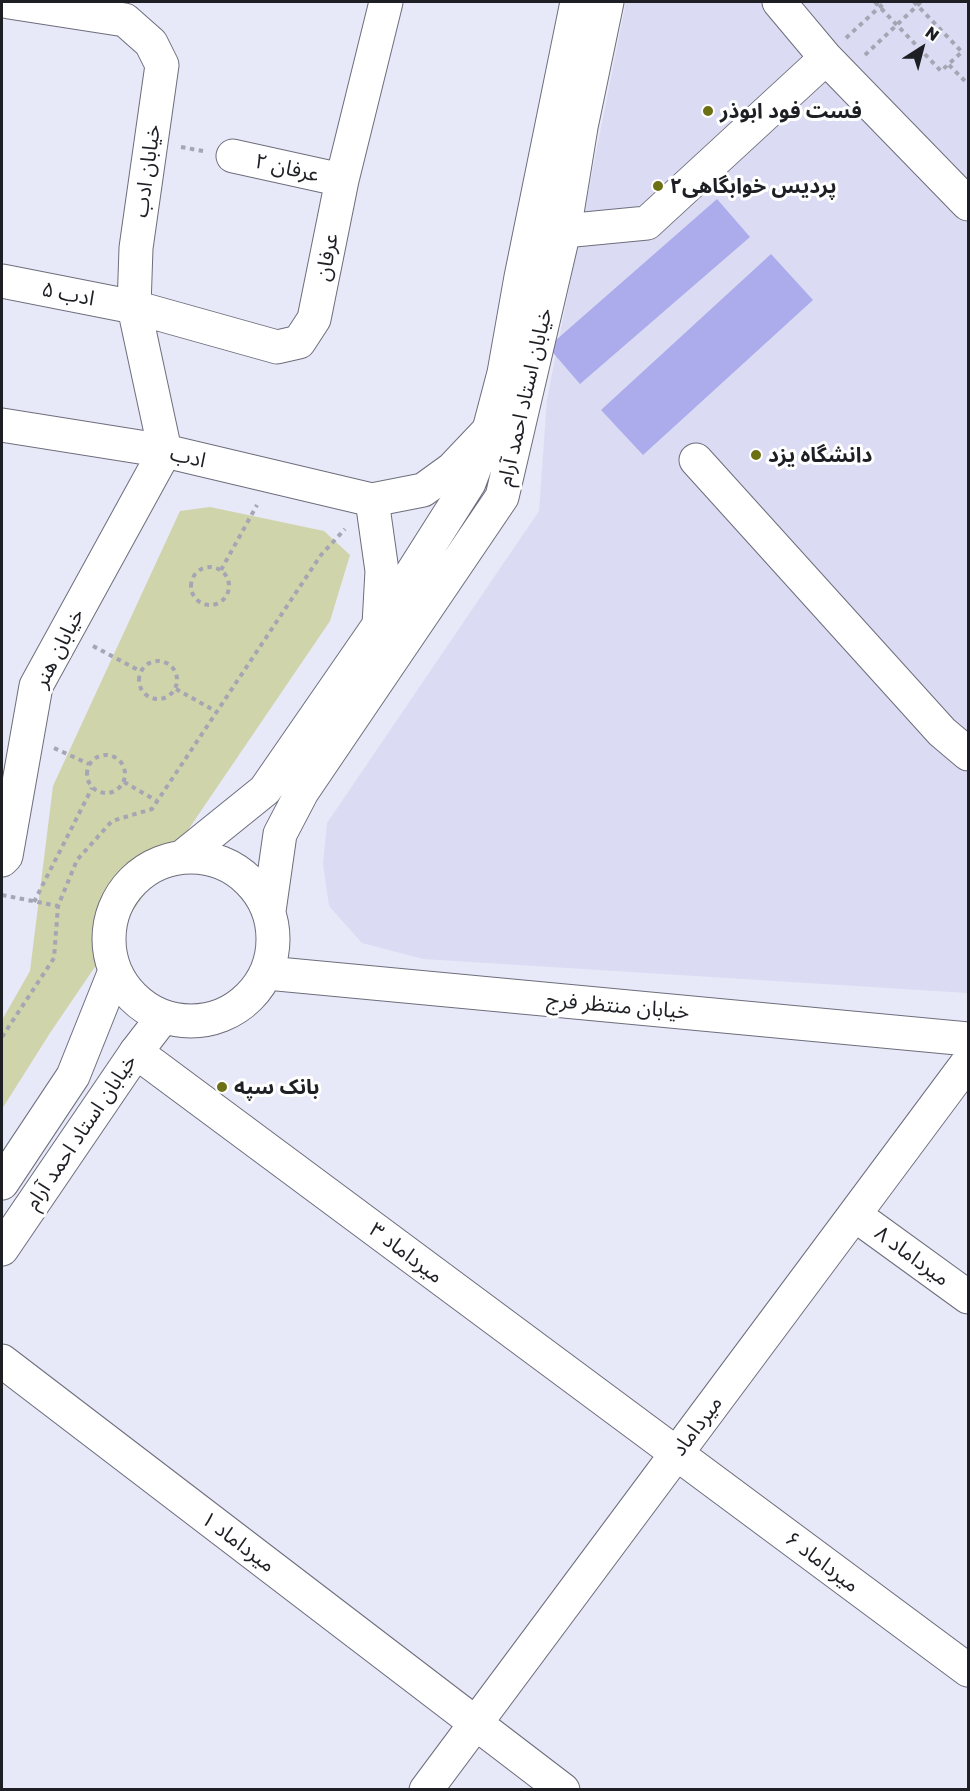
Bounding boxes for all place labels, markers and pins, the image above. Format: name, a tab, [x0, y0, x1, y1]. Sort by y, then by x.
place label: فست فود ابوذر	[720, 98, 862, 124]
marker: فست فود ابوذر	[701, 104, 715, 118]
place label: پردیس خوابگاهی٢	[670, 173, 836, 199]
marker: پردیس خوابگاهی٢	[651, 179, 665, 193]
place label: دانشگاه یزد	[768, 442, 872, 468]
marker: دانشگاه یزد	[749, 448, 763, 462]
place label: بانک سپه	[234, 1074, 319, 1100]
marker: بانک سپه	[215, 1080, 229, 1094]

